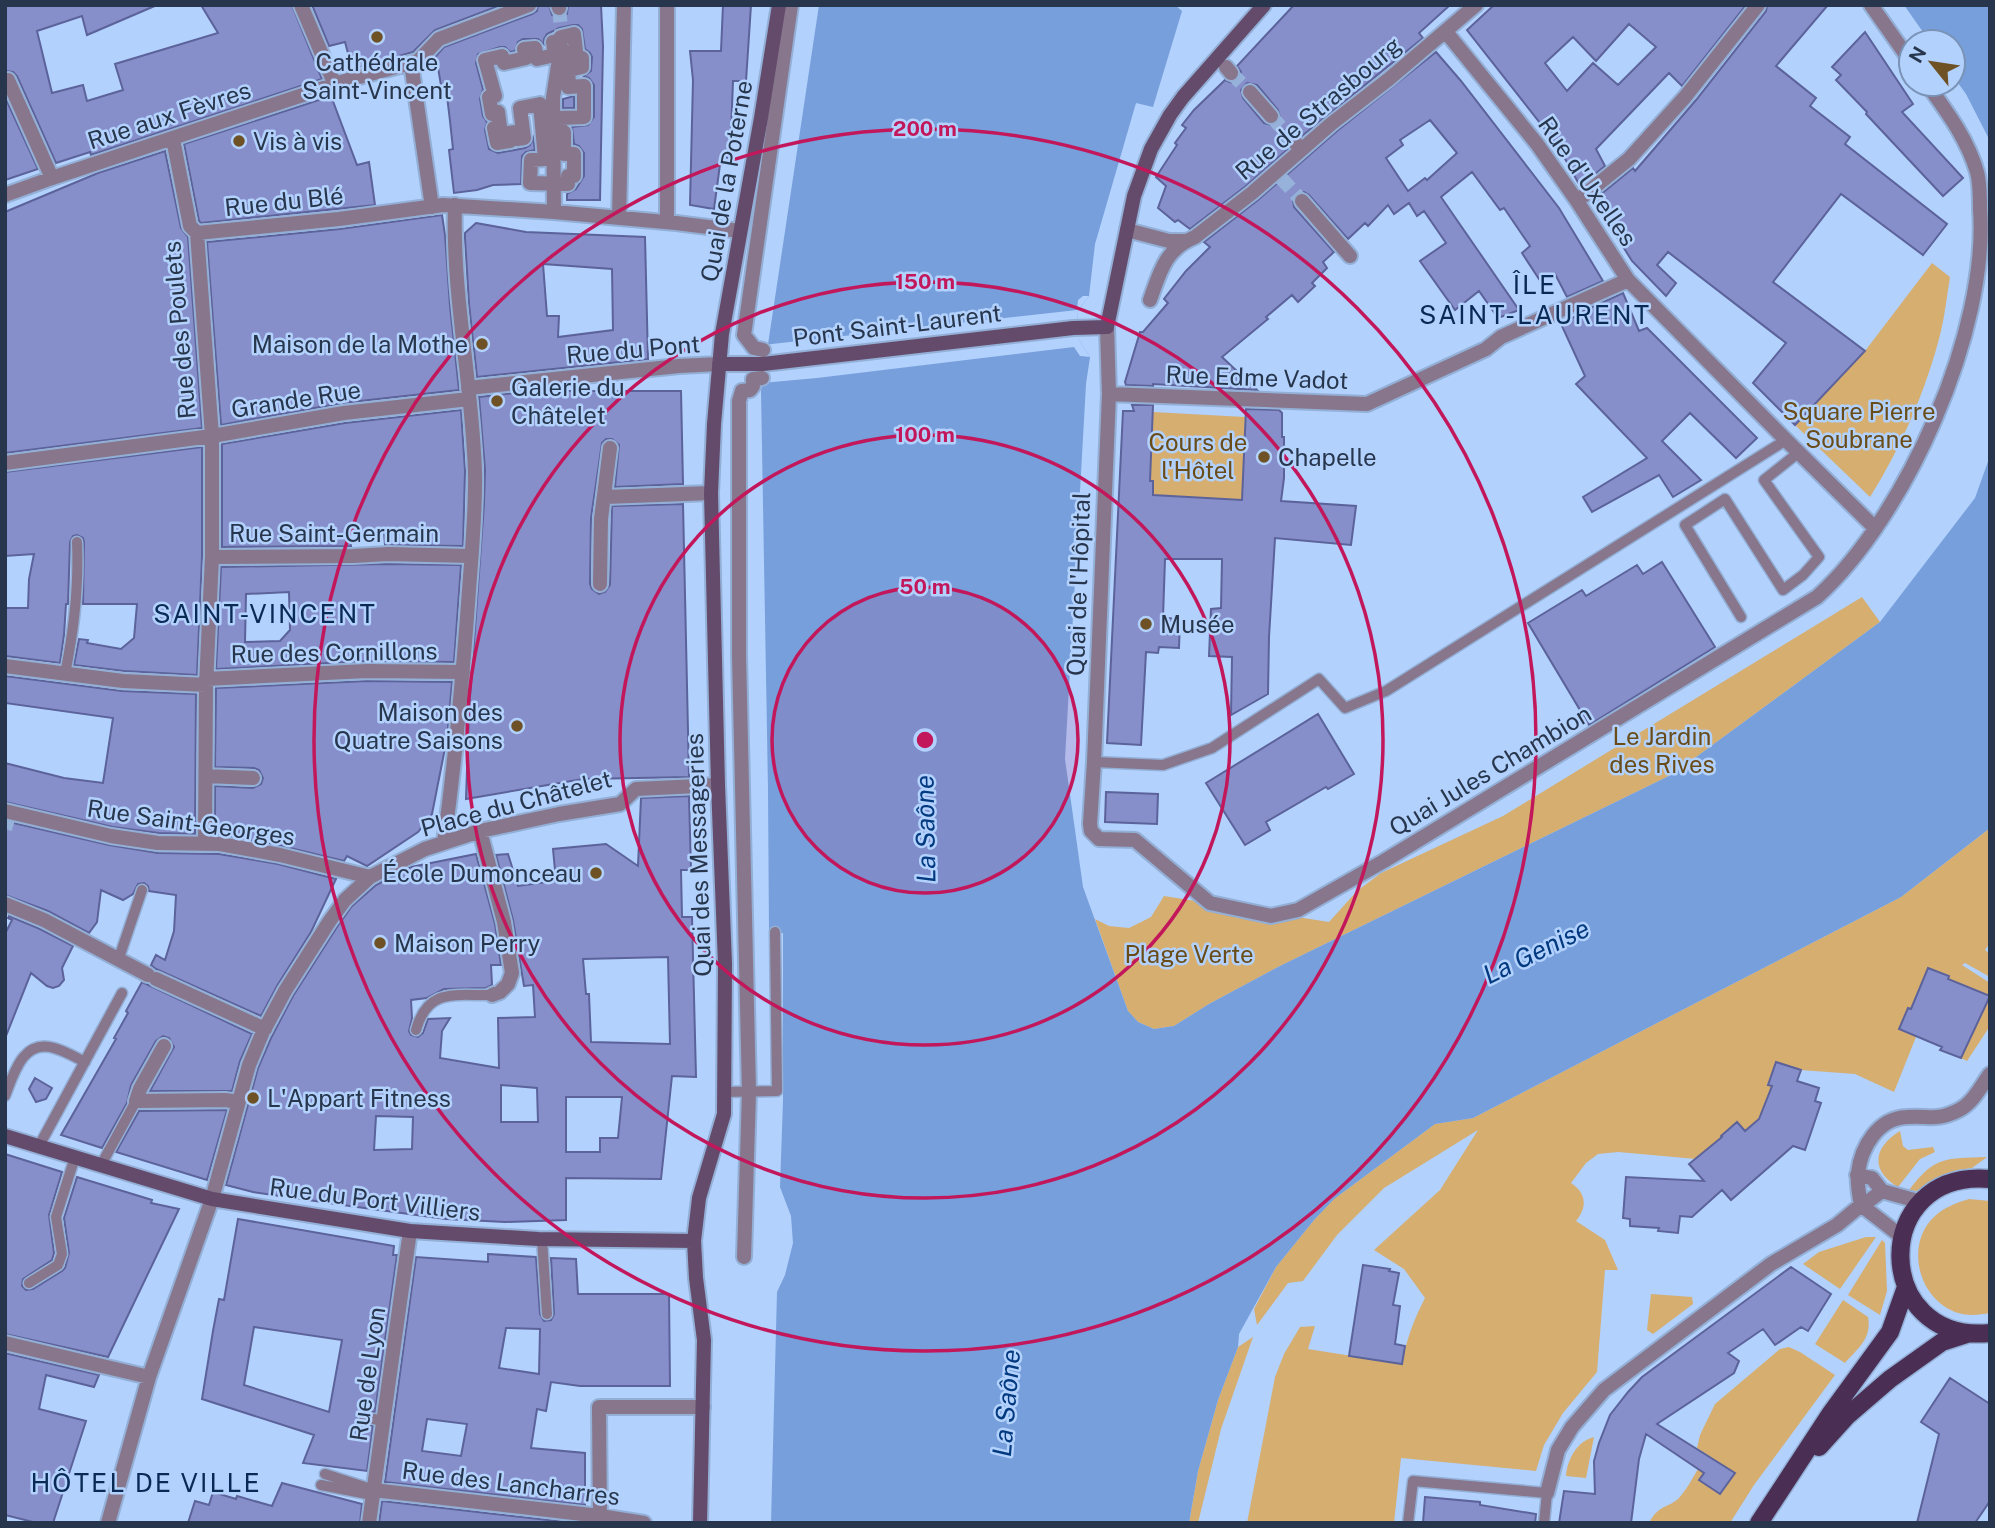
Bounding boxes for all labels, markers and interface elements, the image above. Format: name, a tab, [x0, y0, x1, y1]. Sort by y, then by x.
north arrow	[1897, 28, 1967, 98]
marker: Cathédrale Saint-Vincent	[369, 29, 385, 45]
street label: Rue de Strasbourg	[1229, 31, 1407, 185]
text: N	[1904, 43, 1931, 66]
place label: Cathédrale Saint-Vincent	[302, 48, 452, 104]
street label: Rue aux Fèvres	[84, 75, 254, 155]
street label: Quai de la Poterne	[695, 78, 757, 284]
street label: Rue d'Uxelles	[1533, 111, 1643, 251]
text: 200 m	[893, 116, 957, 141]
place label: Vis à vis	[253, 127, 342, 155]
marker: Vis à vis	[231, 133, 247, 149]
street label: Rue du Blé	[223, 181, 345, 221]
street label: Rue des Poulets	[157, 240, 201, 420]
text: 150 m	[895, 269, 955, 294]
district label: ÎLE SAINT-LAURENT	[1419, 269, 1651, 330]
street label: Pont Saint-Laurent	[791, 298, 1003, 352]
street label: Rue du Pont	[565, 329, 701, 369]
place label: Maison de la Mothe	[252, 330, 468, 358]
marker: Maison de la Mothe	[474, 336, 490, 352]
street label: Rue Edme Vadot	[1165, 360, 1349, 394]
place label: Galerie du Châtelet	[511, 373, 625, 429]
street label: Grande Rue	[229, 375, 363, 423]
marker: Galerie du Châtelet	[489, 393, 505, 409]
park label: Square Pierre Soubrane	[1782, 397, 1936, 453]
text: 100 m	[895, 422, 955, 447]
park label: Cours de l'Hôtel	[1149, 428, 1247, 484]
place label: Chapelle	[1278, 443, 1377, 471]
marker: Chapelle	[1256, 449, 1272, 465]
street label: Quai de l'Hôpital	[1061, 491, 1095, 677]
street label: Rue Saint-Germain	[229, 519, 439, 547]
text: 50 m	[899, 574, 951, 599]
district label: SAINT-VINCENT	[153, 598, 377, 629]
place label: Musée	[1160, 610, 1235, 638]
marker: Musée	[1138, 616, 1154, 632]
street label: Rue des Cornillons	[230, 636, 438, 668]
place label: Maison des Quatre Saisons	[334, 698, 503, 754]
street label: Quai Jules Chambion	[1384, 699, 1596, 841]
marker: Maison des Quatre Saisons	[509, 718, 525, 734]
park label: Le Jardin des Rives	[1609, 722, 1715, 778]
centre of rings	[913, 728, 937, 752]
street label: Quai des Messageries	[680, 733, 716, 977]
street label: Place du Châtelet	[418, 764, 614, 842]
water label: La Saône	[909, 775, 941, 883]
street label: Rue Saint-Georges	[85, 794, 297, 850]
place label: École Dumonceau	[382, 859, 582, 887]
marker: École Dumonceau	[588, 865, 604, 881]
water label: La Genise	[1478, 912, 1594, 990]
place label: Maison Perry	[394, 929, 541, 957]
marker: Maison Perry	[372, 935, 388, 951]
park label: Plage Verte	[1124, 940, 1254, 968]
place label: L'Appart Fitness	[267, 1084, 451, 1112]
marker: L'Appart Fitness	[245, 1090, 261, 1106]
street label: Rue du Port Villiers	[268, 1172, 482, 1226]
street label: Rue de Lyon	[344, 1305, 390, 1443]
water label: La Saône	[986, 1348, 1026, 1458]
street label: Rue des Lancharres	[400, 1456, 622, 1510]
district label: HÔTEL DE VILLE	[30, 1467, 262, 1498]

